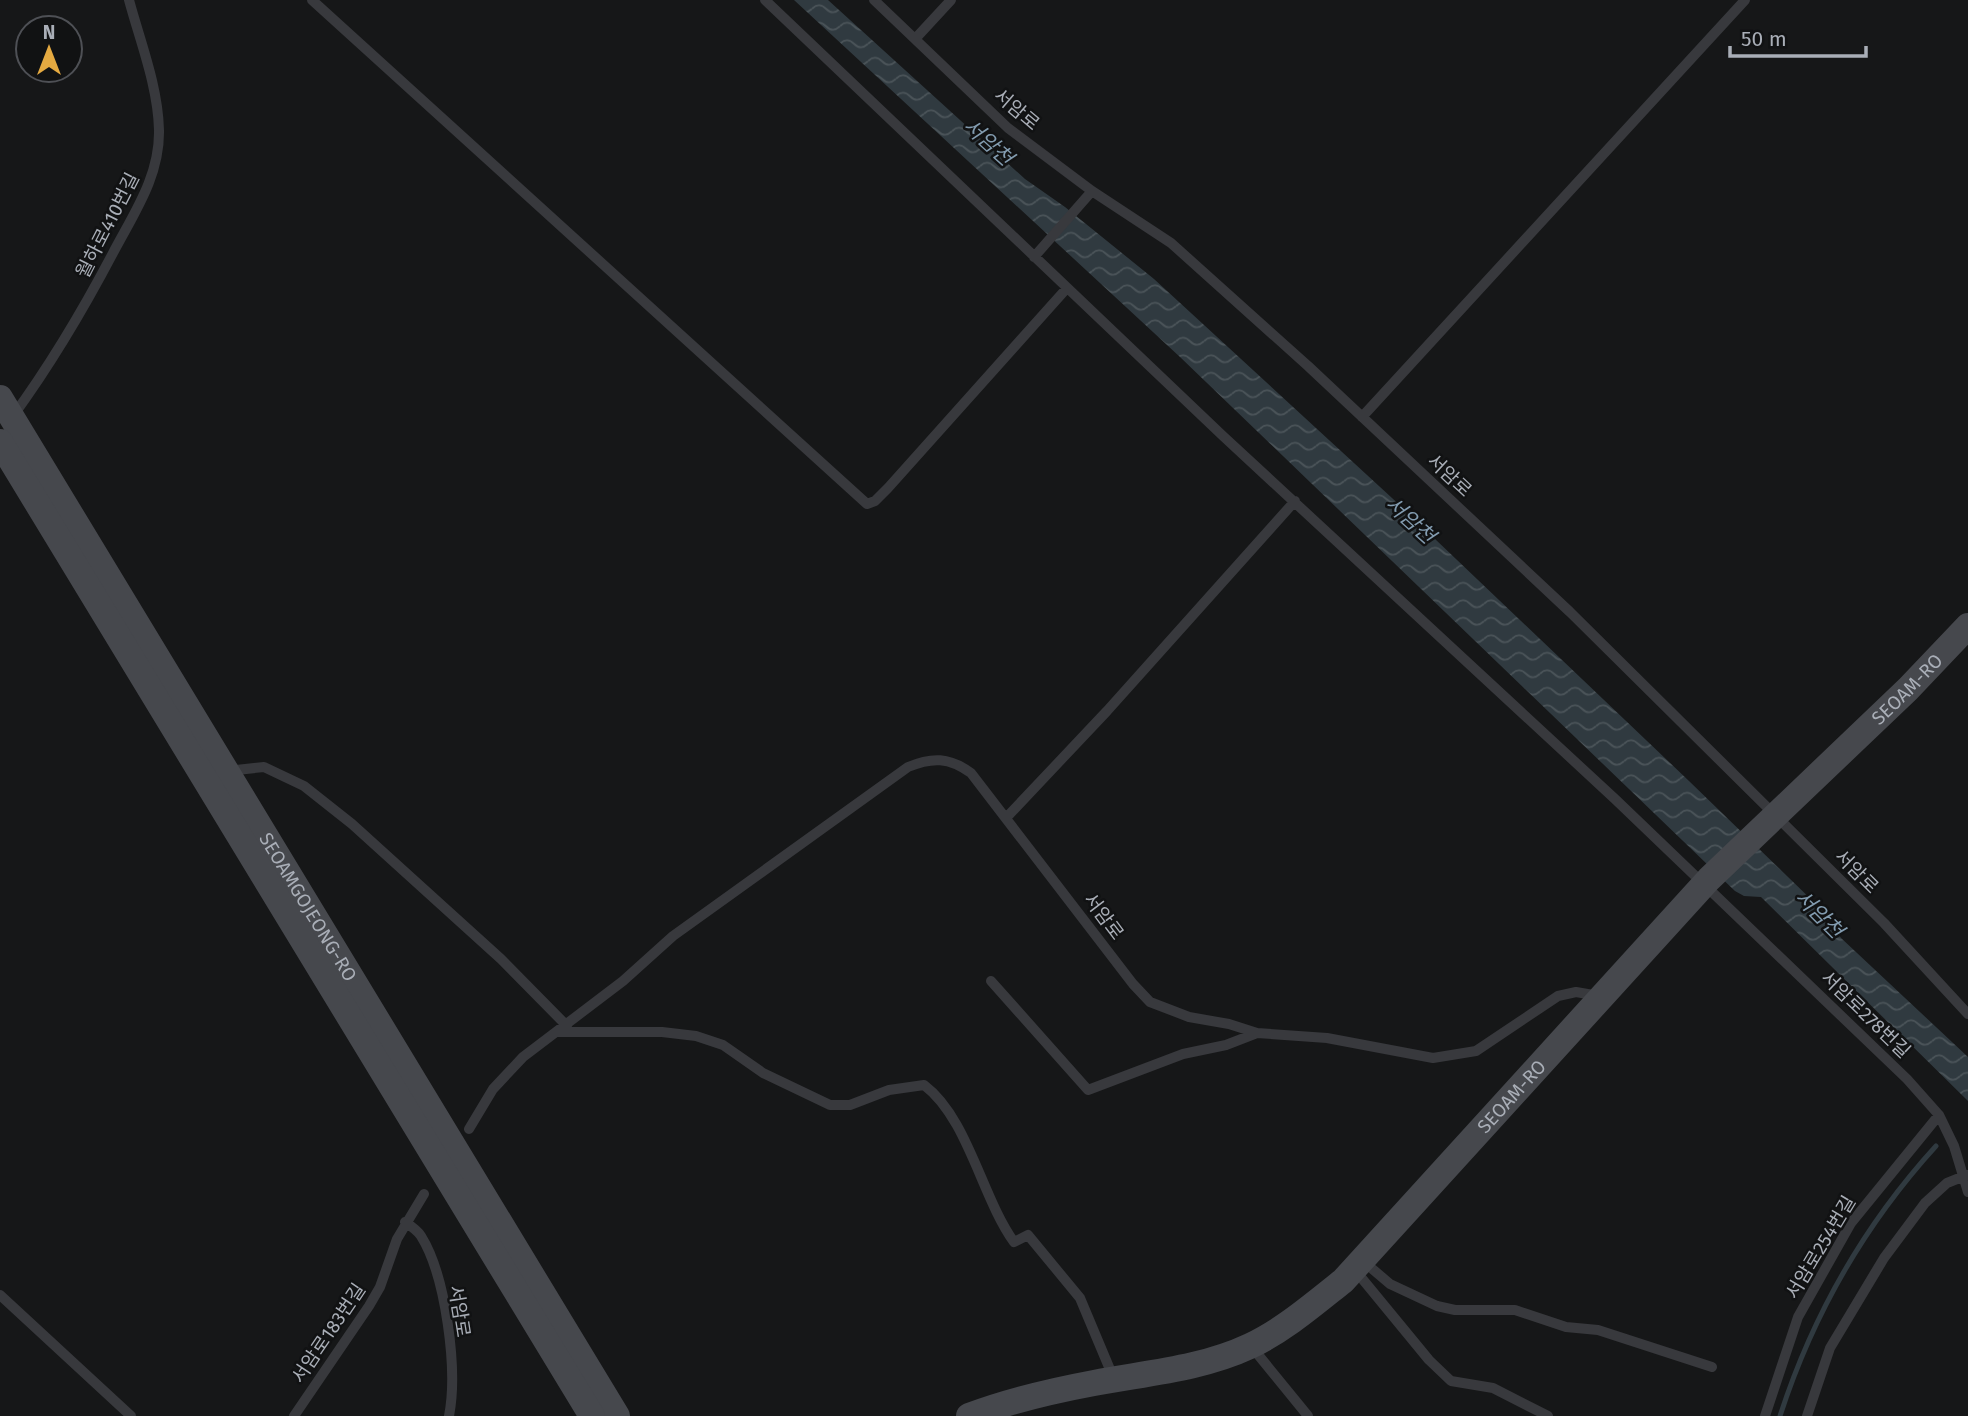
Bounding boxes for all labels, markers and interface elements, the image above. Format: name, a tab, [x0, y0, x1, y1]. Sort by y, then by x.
north arrow	[14, 14, 84, 84]
scale bar	[1730, 14, 1867, 58]
text: N	[43, 21, 55, 44]
text: 50 m	[1741, 26, 1787, 52]
street label: 서암로	[989, 84, 1044, 135]
water label: 서암천	[958, 113, 1020, 173]
street label: 월하로410번길	[71, 169, 144, 282]
street label: 서암로	[1423, 449, 1477, 502]
water label: 서암천	[1380, 491, 1442, 551]
street label: SEOAM-RO	[1867, 649, 1948, 730]
street label: SEOAMGOJEONG-RO	[254, 829, 362, 986]
street label: 서암로	[1830, 845, 1883, 898]
water label: 서암천	[1789, 884, 1851, 946]
street label: 서암로	[1079, 888, 1129, 944]
street label: 서암로278번길	[1816, 966, 1915, 1063]
street label: SEOAM-RO	[1473, 1055, 1551, 1138]
street label: 서암로254번길	[1781, 1191, 1860, 1303]
street label: 서암로183번길	[287, 1279, 370, 1388]
street label: 서암로	[444, 1283, 475, 1339]

